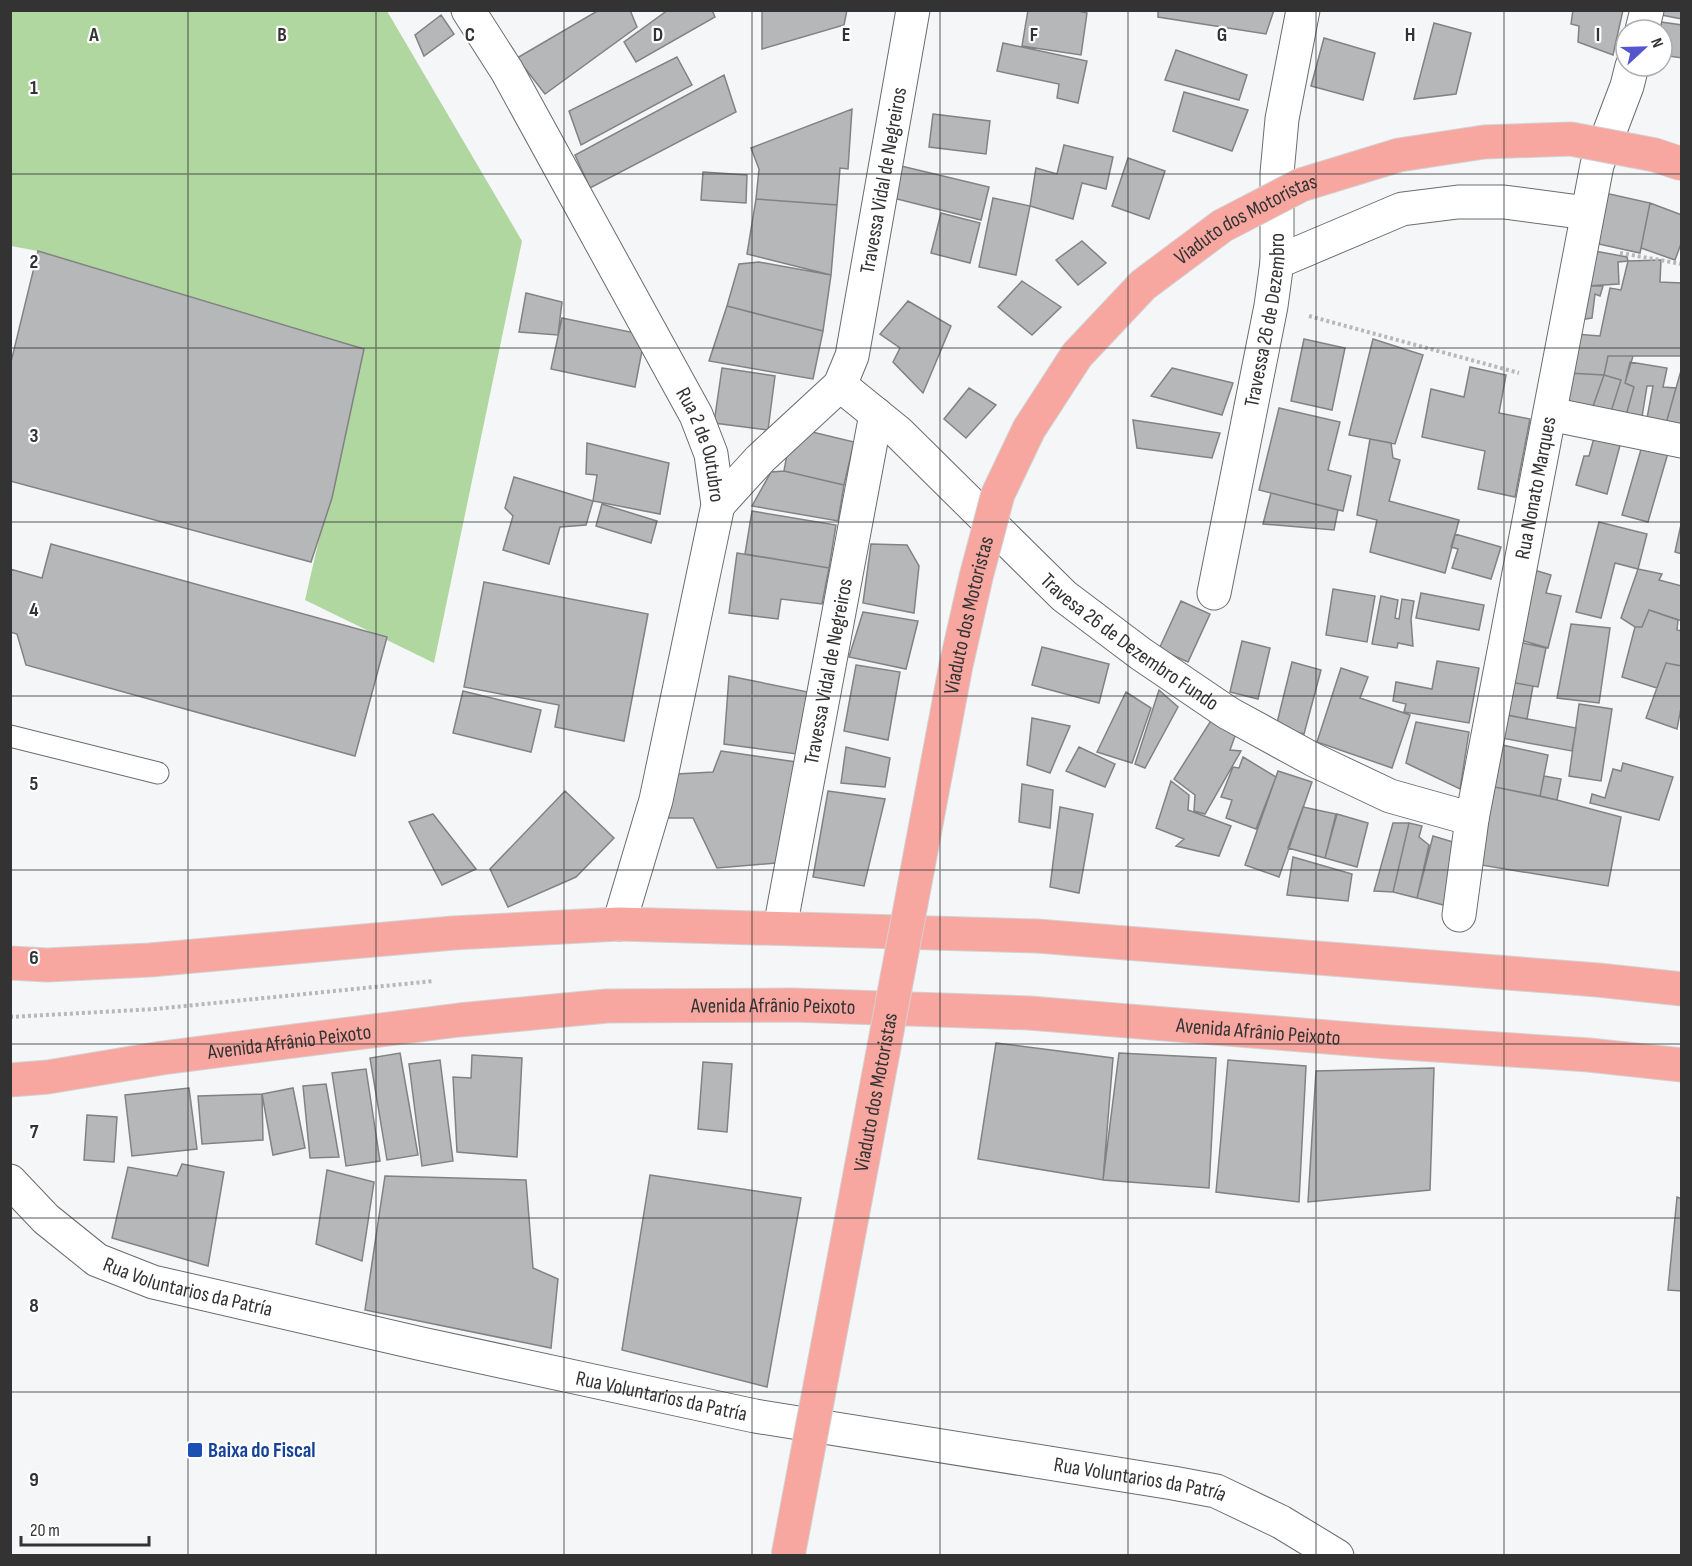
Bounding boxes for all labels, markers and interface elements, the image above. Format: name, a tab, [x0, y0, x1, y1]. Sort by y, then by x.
north arrow	[1614, 18, 1674, 78]
text: A	[88, 23, 99, 47]
text: B	[277, 23, 287, 47]
text: C	[465, 23, 475, 47]
text: D	[653, 23, 663, 47]
text: E	[842, 23, 850, 47]
text: F	[1030, 23, 1038, 47]
text: G	[1217, 23, 1227, 47]
text: H	[1405, 23, 1415, 47]
text: I	[1596, 23, 1600, 47]
text: N	[1646, 35, 1667, 50]
text: 1	[30, 76, 38, 100]
street label: Travessa Vidal de Negreiros	[854, 85, 912, 276]
street label: Viaduto dos Motoristas	[1169, 168, 1320, 270]
street label: Travessa 26 de Dezembro	[1239, 233, 1290, 409]
text: 2	[30, 250, 38, 274]
street label: Rua 2 de Outubro	[671, 383, 730, 504]
street label: Rua Nonato Marques	[1509, 415, 1561, 561]
text: 3	[30, 424, 39, 448]
street label: Viaduto dos Motoristas	[938, 533, 999, 696]
street label: Travesa 26 de Dezembro Fundo	[1036, 568, 1224, 716]
street label: Travessa Vidal de Negreiros	[798, 576, 858, 767]
text: 4	[29, 598, 39, 622]
text: 5	[30, 772, 39, 796]
text: 6	[29, 946, 39, 970]
street label: Avenida Afrânio Peixoto	[690, 992, 856, 1020]
street label: Viaduto dos Motoristas	[848, 1011, 903, 1174]
street label: Avenida Afrânio Peixoto	[1174, 1012, 1341, 1051]
street label: Avenida Afrânio Peixoto	[205, 1019, 373, 1065]
text: 7	[30, 1120, 39, 1144]
street label: Rua Voluntarios da Patría	[100, 1251, 275, 1322]
text: 8	[29, 1294, 39, 1318]
street label: Rua Voluntarios da Patría	[574, 1365, 749, 1426]
place label: Baixa do Fiscal	[208, 1438, 316, 1463]
marker: Baixa do Fiscal	[186, 1441, 204, 1459]
street label: Rua Voluntarios da Patría	[1052, 1452, 1231, 1507]
text: 9	[29, 1468, 39, 1492]
scale bar	[21, 1509, 148, 1547]
text: 20 m	[30, 1520, 60, 1541]

